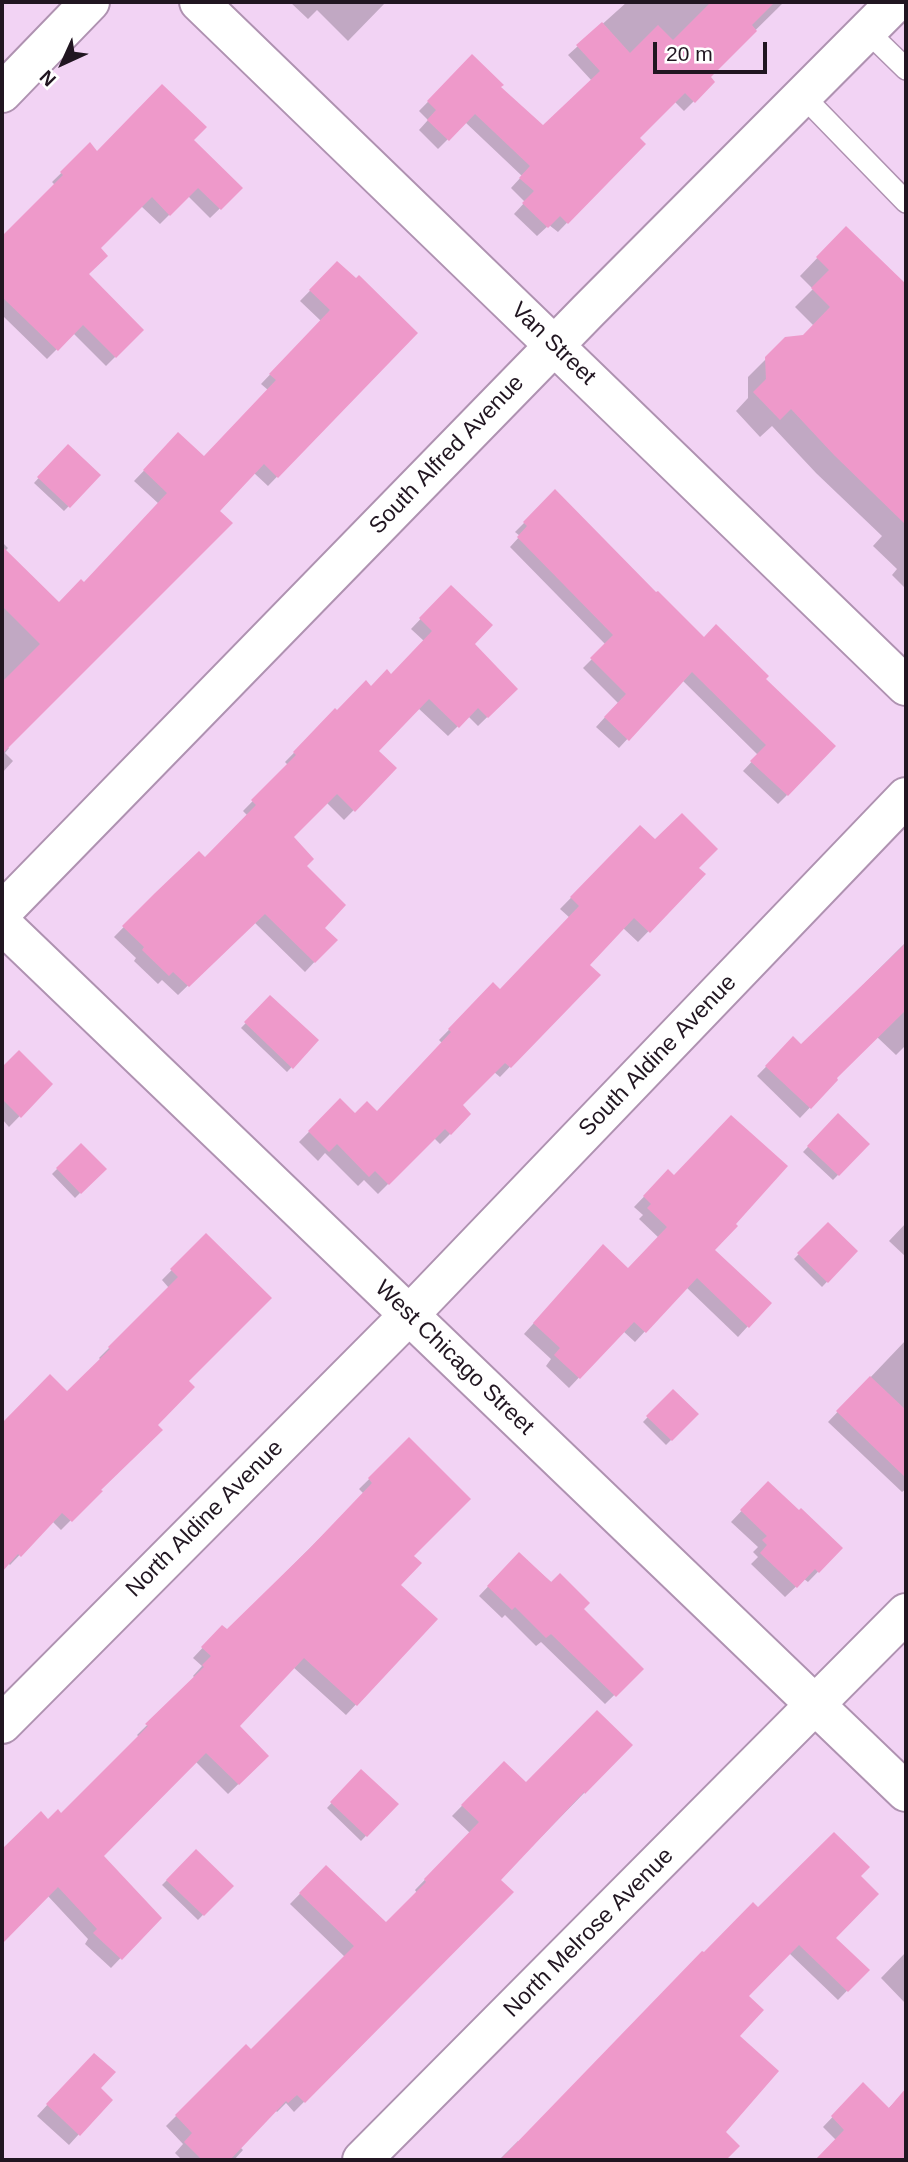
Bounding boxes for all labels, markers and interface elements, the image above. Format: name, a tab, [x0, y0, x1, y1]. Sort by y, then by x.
north arrow	[28, 28, 98, 98]
scale bar	[656, 28, 770, 72]
text: 20 m	[666, 42, 713, 65]
text: N	[36, 66, 60, 90]
street label: Van Street	[505, 297, 601, 391]
street label: South Alfred Avenue	[364, 370, 530, 540]
street label: South Aldine Avenue	[574, 969, 742, 1143]
street label: West Chicago Street	[369, 1275, 539, 1441]
street label: North Aldine Avenue	[121, 1435, 289, 1603]
street label: North Melrose Avenue	[498, 1842, 680, 2024]

